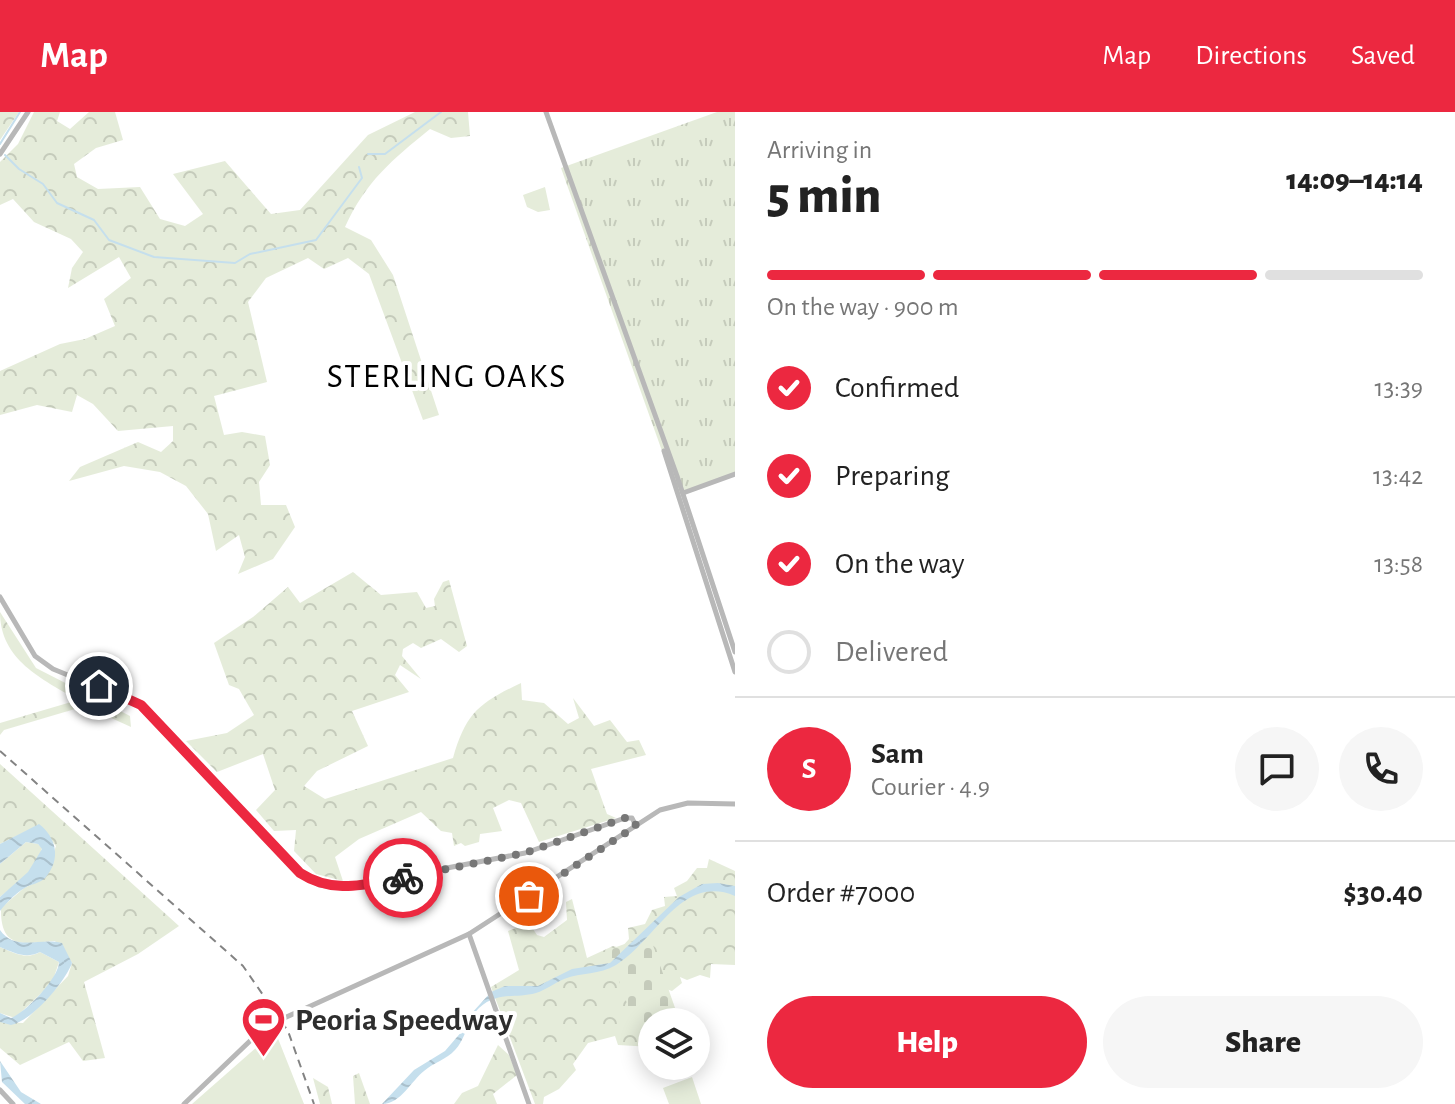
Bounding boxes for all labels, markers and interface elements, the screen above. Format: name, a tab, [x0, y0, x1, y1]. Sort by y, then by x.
text: Map	[40, 37, 108, 75]
text: Map	[1102, 42, 1151, 70]
text: Directions	[1195, 42, 1307, 70]
text: Saved	[1351, 42, 1415, 70]
text: Arriving in	[767, 137, 872, 163]
text: 14:09–14:14	[1286, 165, 1423, 195]
text: 5 min	[767, 170, 881, 222]
text: On the way · 900 m	[767, 294, 959, 320]
district label: STERLING OAKS	[327, 360, 567, 394]
icon: check	[767, 366, 811, 410]
text: Confirmed	[835, 373, 959, 403]
text: 13:39	[1374, 375, 1423, 401]
icon: check	[767, 454, 811, 498]
text: Preparing	[835, 461, 950, 491]
text: 13:42	[1373, 463, 1423, 489]
icon: check	[767, 542, 811, 586]
text: On the way	[835, 549, 964, 579]
text: 13:58	[1374, 551, 1423, 577]
text: Delivered	[835, 637, 948, 667]
pin	[65, 652, 133, 720]
icon: home	[77, 664, 121, 708]
button: chat	[1235, 727, 1319, 811]
button: phone	[1339, 727, 1423, 811]
text: Sam	[871, 739, 924, 769]
text: S	[802, 754, 816, 784]
text: Courier · 4.9	[871, 774, 990, 800]
courier	[363, 838, 443, 918]
icon: bike	[381, 856, 425, 900]
pin	[495, 862, 563, 930]
icon: bag	[507, 874, 551, 918]
text: Order #7000	[767, 878, 915, 908]
text: $30.40	[1343, 878, 1423, 908]
sports icon: Peoria Speedway	[240, 995, 288, 1058]
button: Help	[767, 996, 1087, 1088]
button: Share	[1103, 996, 1423, 1088]
place label: Peoria Speedway	[295, 1004, 514, 1036]
map controls	[638, 1008, 710, 1080]
button: layers	[638, 1008, 710, 1080]

